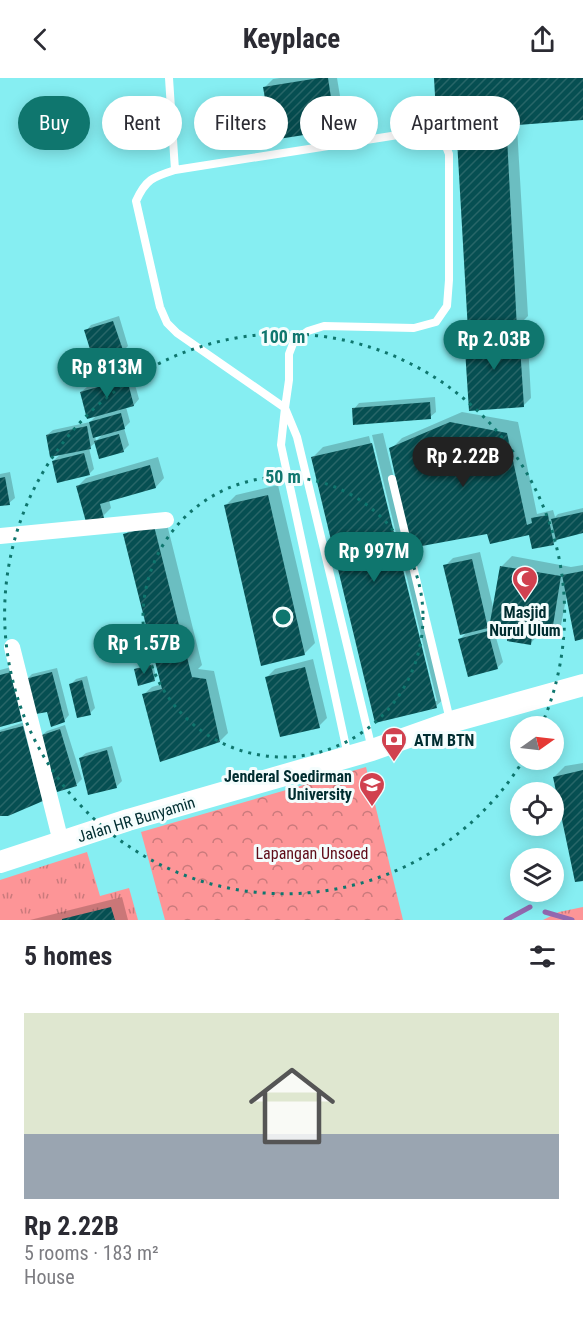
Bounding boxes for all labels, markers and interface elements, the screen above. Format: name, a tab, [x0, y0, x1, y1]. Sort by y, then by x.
icon: back	[24, 23, 57, 56]
text: Keyplace	[243, 23, 340, 55]
icon: share	[526, 23, 559, 56]
chip: Buy	[18, 96, 90, 150]
chip: Rent	[102, 96, 182, 150]
chip: Filters	[194, 96, 288, 150]
chip: New	[300, 96, 378, 150]
chip: Apartment	[390, 96, 520, 150]
pin: Rp 2.03B	[432, 320, 556, 371]
text: 100 m	[261, 326, 305, 347]
text: Rp 2.03B	[458, 327, 530, 351]
pin: Rp 813M	[52, 348, 162, 399]
text: Rp 813M	[71, 355, 143, 379]
pin: Rp 2.22B	[401, 437, 525, 488]
text: Rp 2.22B	[427, 444, 499, 468]
text: 50 m	[265, 466, 301, 487]
pin: Rp 997M	[319, 532, 429, 583]
text: Rp 997M	[338, 539, 410, 563]
mosque icon: Masjid Nurul Ulum	[510, 564, 540, 602]
place label: Masjid Nurul Ulum	[489, 603, 561, 640]
centre of rings	[273, 607, 293, 627]
pin: Rp 1.57B	[82, 624, 206, 675]
text: Rp 1.57B	[108, 631, 180, 655]
north arrow	[510, 716, 564, 770]
map controls	[510, 716, 564, 902]
bank icon: ATM BTN	[379, 725, 409, 763]
place label: ATM BTN	[414, 731, 474, 750]
place label: Jenderal Soedirman University	[224, 767, 352, 804]
school or university icon: Jenderal Soedirman University	[357, 770, 387, 808]
button: locate	[510, 782, 564, 836]
street label: Jalan HR Bunyamin	[75, 793, 197, 846]
park label: Lapangan Unsoed	[255, 844, 369, 863]
button: layers	[510, 848, 564, 902]
icon: filters	[526, 940, 559, 973]
text: 5 homes	[24, 941, 112, 971]
icon: home	[238, 1052, 346, 1160]
text: Rp 2.22B	[24, 1211, 119, 1241]
text: 5 rooms · 183 m²	[24, 1241, 159, 1265]
text: House	[24, 1265, 75, 1289]

